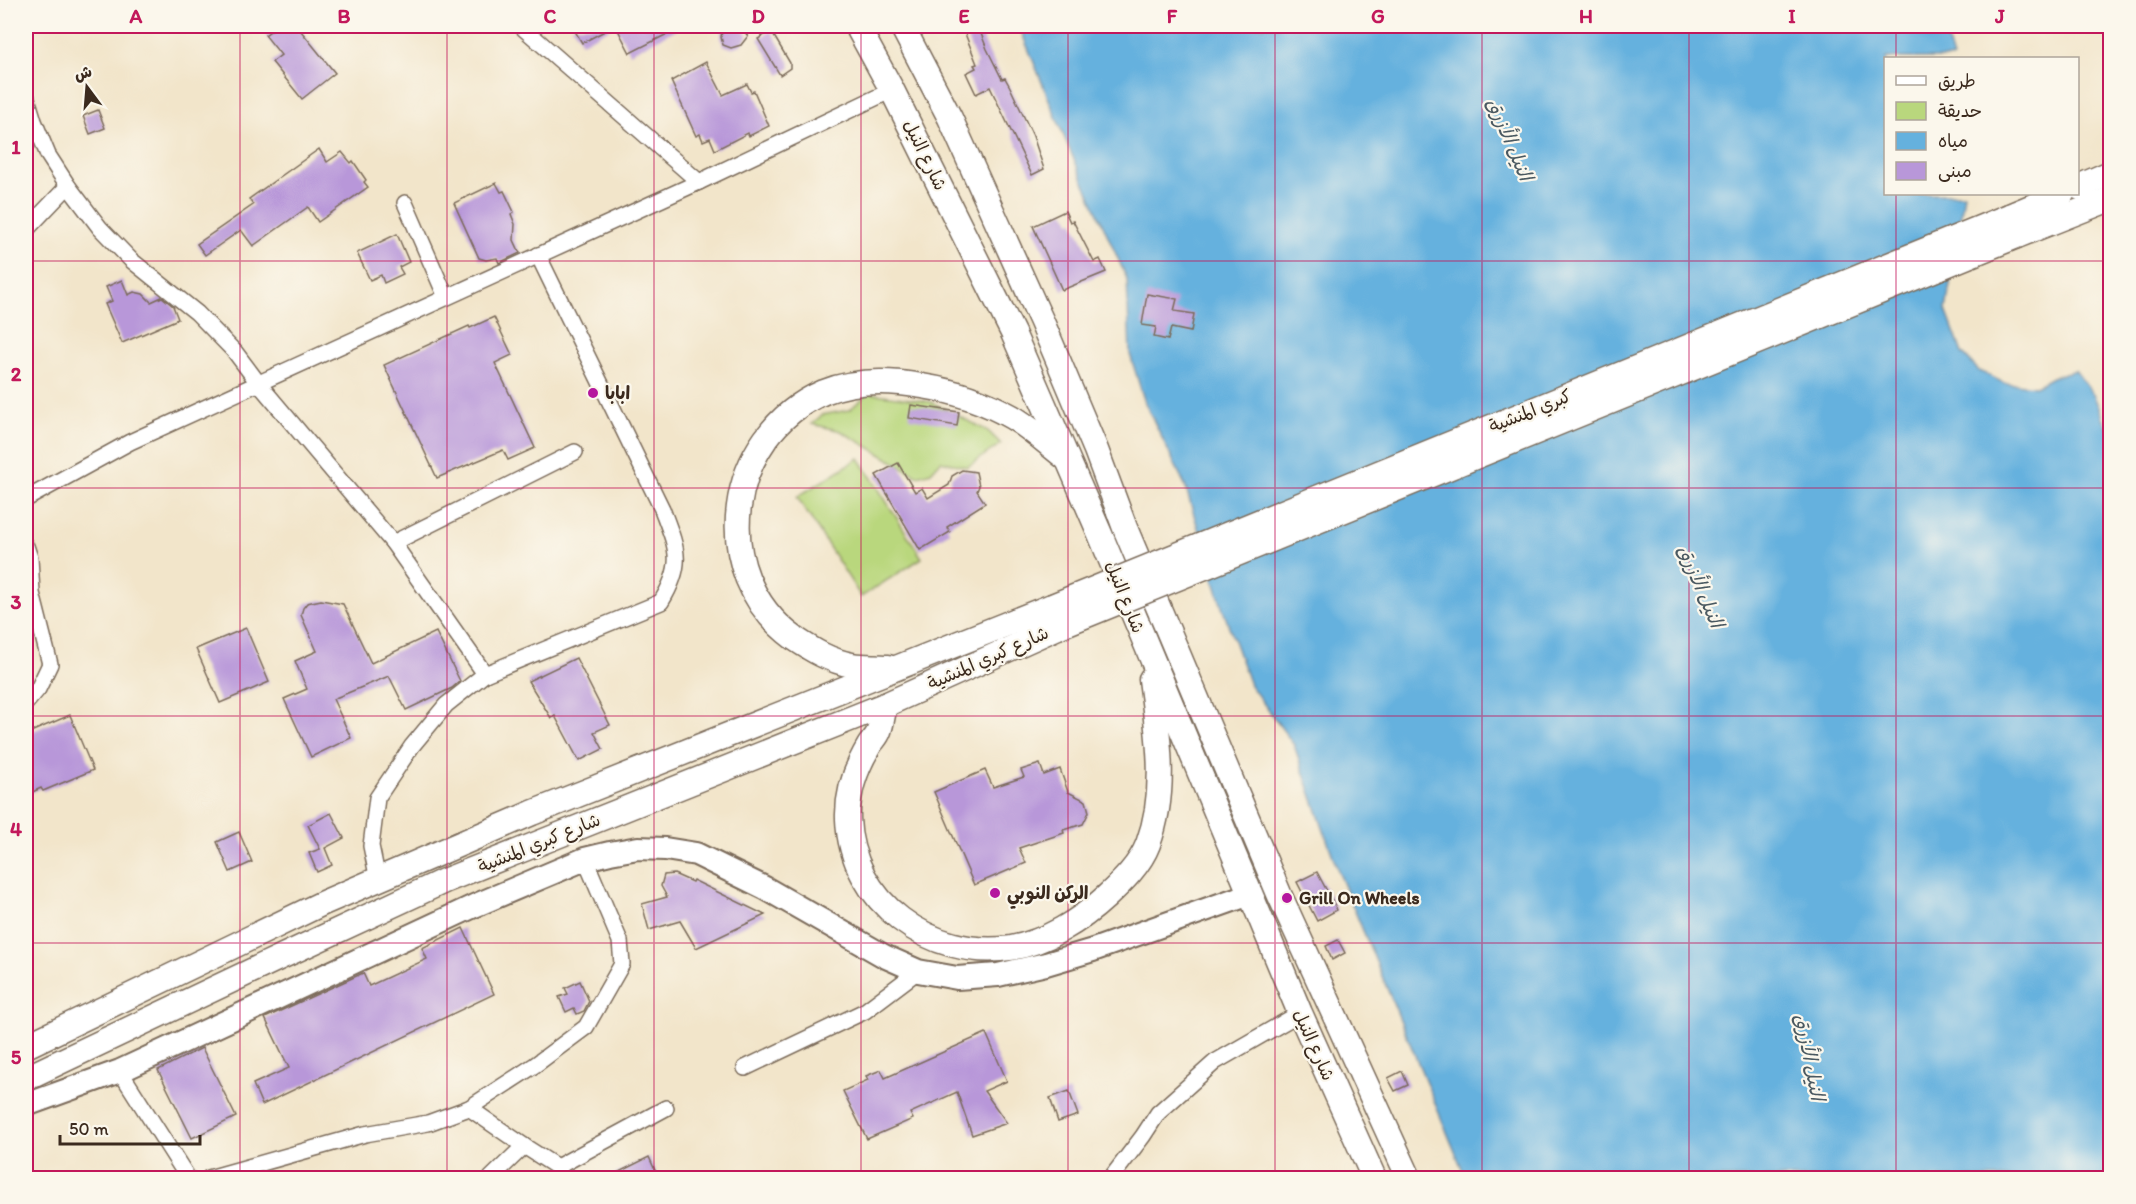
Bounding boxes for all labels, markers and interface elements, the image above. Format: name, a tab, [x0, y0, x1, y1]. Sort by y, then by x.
text: A	[129, 4, 143, 28]
text: B	[338, 4, 351, 28]
text: C	[544, 4, 557, 28]
text: D	[751, 4, 765, 28]
text: E	[958, 4, 970, 28]
text: F	[1167, 4, 1178, 28]
text: G	[1371, 4, 1385, 28]
text: H	[1579, 4, 1593, 28]
text: I	[1788, 4, 1796, 28]
text: J	[1994, 4, 2005, 28]
north arrow	[57, 57, 117, 117]
legend	[1884, 57, 2079, 195]
text: ش	[72, 62, 94, 85]
text: طريق	[1938, 70, 1976, 92]
water label: النيل الأزرق	[1482, 94, 1540, 187]
text: حديقة	[1938, 100, 1982, 122]
street label: شارع النيل	[898, 116, 952, 194]
text: مياه	[1938, 130, 1968, 152]
text: 1	[11, 135, 21, 159]
text: مبنى	[1938, 160, 1972, 182]
text: 2	[11, 362, 22, 386]
place label: ابابا	[605, 382, 630, 404]
street label: كبري المنشية	[1486, 384, 1575, 439]
marker: ابابا	[586, 386, 600, 400]
water label: النيل الأزرق	[1673, 541, 1731, 634]
street label: شارع النيل	[1100, 558, 1149, 637]
text: 3	[11, 590, 22, 614]
street label: شارع كبري المنشية	[924, 621, 1053, 696]
street label: شارع كبري المنشية	[475, 808, 604, 879]
text: 4	[10, 817, 22, 841]
place label: الركن النوبي	[1007, 882, 1088, 909]
marker: الركن النوبي	[988, 886, 1002, 900]
place label: Grill On Wheels	[1299, 887, 1420, 909]
marker: Grill On Wheels	[1280, 891, 1294, 905]
street label: شارع النيل	[1288, 1006, 1339, 1085]
water label: النيل الأزرق	[1790, 1011, 1832, 1105]
text: 5	[11, 1045, 22, 1069]
scale bar	[60, 1108, 200, 1146]
text: 50 m	[69, 1118, 109, 1140]

